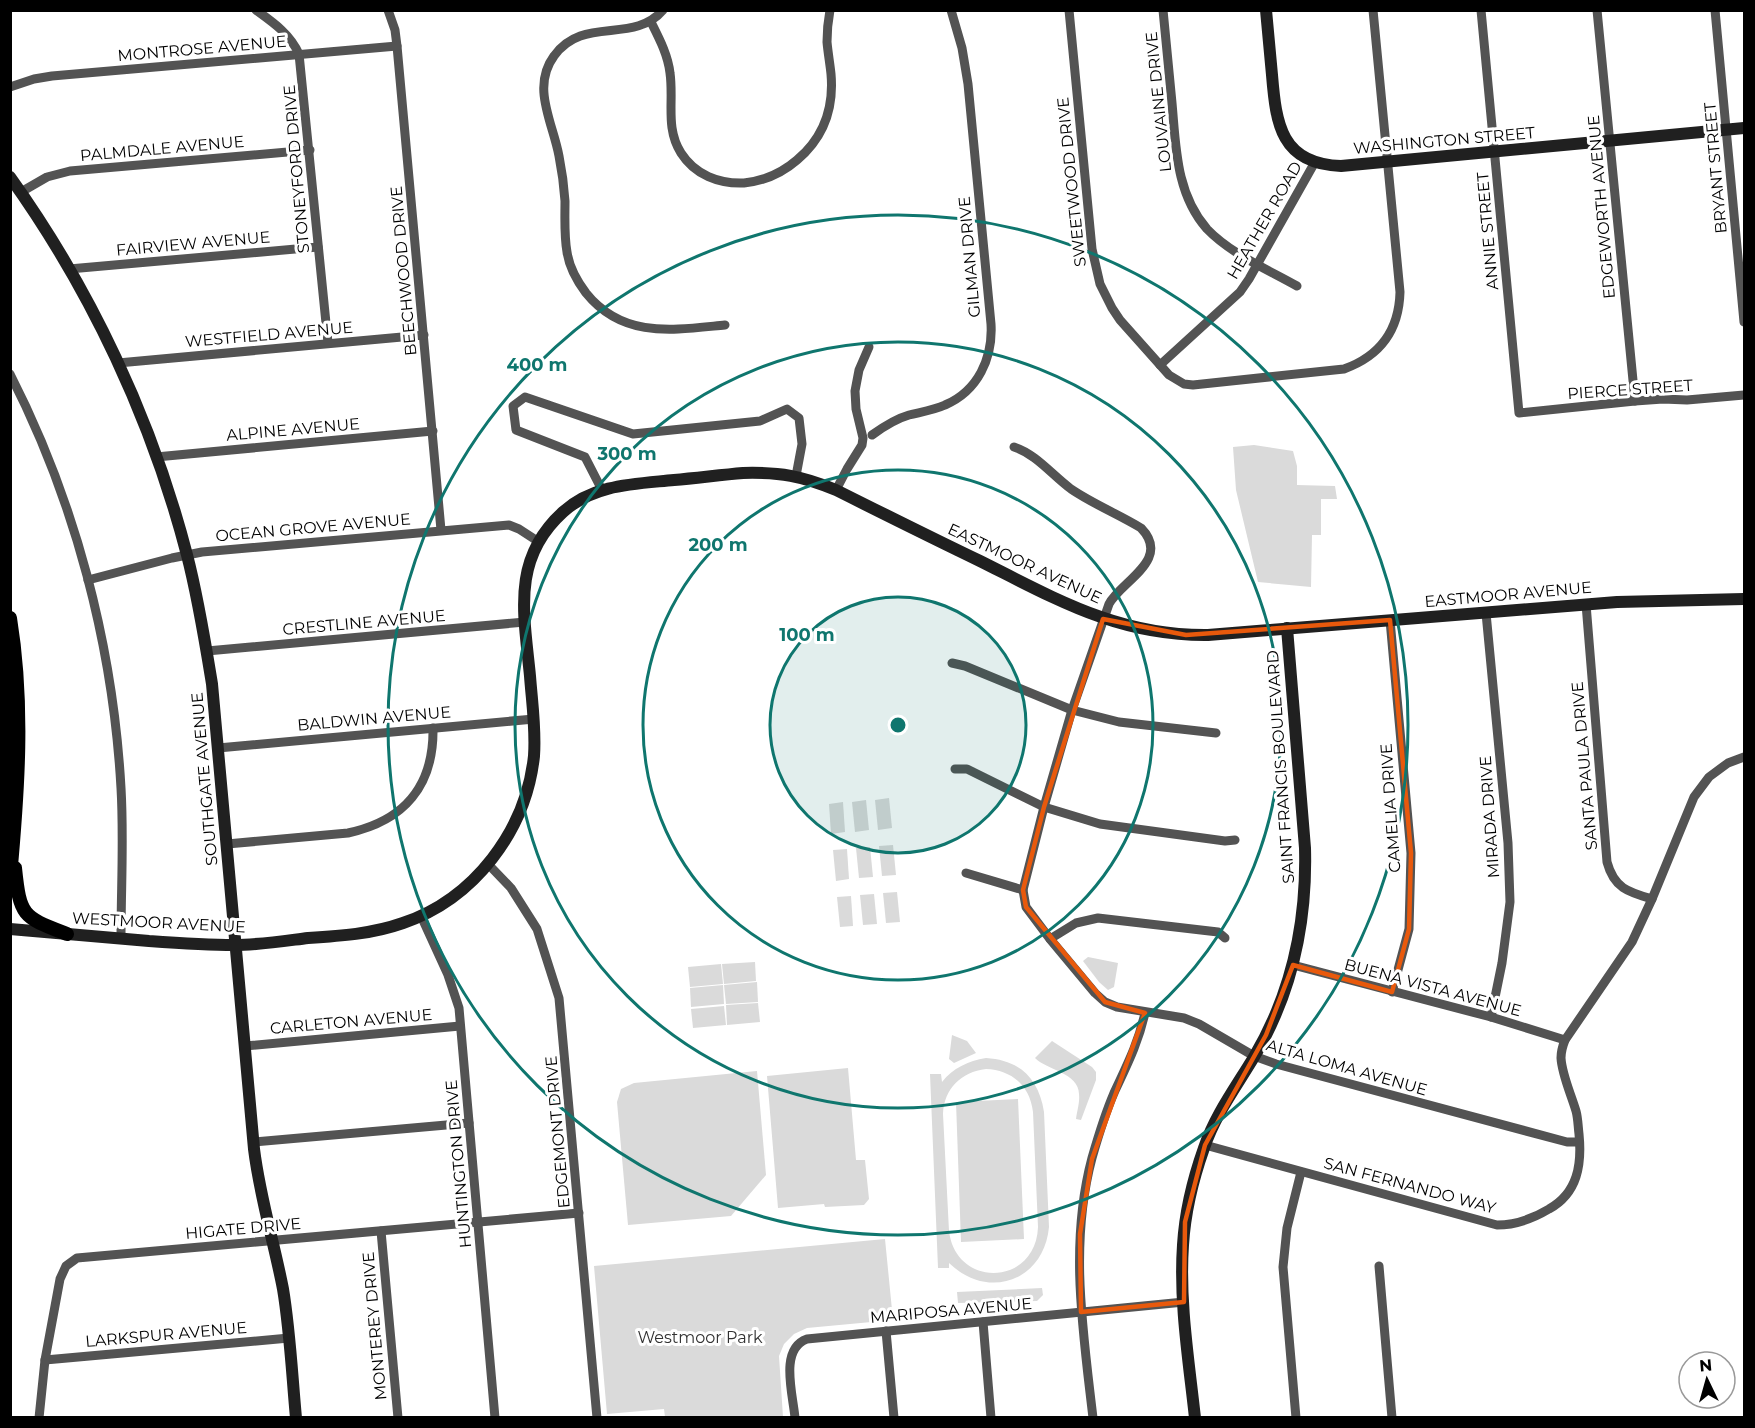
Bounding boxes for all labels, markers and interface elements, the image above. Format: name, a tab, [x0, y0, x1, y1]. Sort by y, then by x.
street label: LOUVAINE DRIVE	[1142, 31, 1175, 173]
street label: MONTROSE AVENUE	[117, 32, 287, 65]
street label: STONEYFORD DRIVE	[280, 84, 313, 254]
street label: SWEETWOOD DRIVE	[1053, 96, 1090, 268]
street label: BRYANT STREET	[1700, 101, 1731, 234]
street label: EDGEWORTH AVENUE	[1584, 114, 1619, 300]
street label: WASHINGTON STREET	[1352, 123, 1537, 158]
street label: PALMDALE AVENUE	[79, 132, 245, 165]
street label: HEATHER ROAD	[1223, 158, 1306, 283]
street label: ANNIE STREET	[1473, 170, 1502, 291]
street label: BEECHWOOD DRIVE	[387, 185, 420, 357]
street label: GILMAN DRIVE	[955, 196, 984, 318]
street label: FAIRVIEW AVENUE	[115, 227, 271, 260]
street label: WESTFIELD AVENUE	[184, 318, 354, 351]
text: 400 m	[507, 354, 567, 376]
street label: PIERCE STREET	[1567, 376, 1694, 403]
street label: ALPINE AVENUE	[226, 414, 361, 445]
text: 300 m	[596, 443, 657, 465]
street label: OCEAN GROVE AVENUE	[215, 509, 411, 545]
street label: EASTMOOR AVENUE	[945, 519, 1105, 608]
text: 200 m	[688, 534, 748, 556]
street label: EASTMOOR AVENUE	[1424, 578, 1592, 611]
street label: CRESTLINE AVENUE	[282, 606, 446, 639]
text: 100 m	[779, 624, 835, 646]
street label: SAINT FRANCIS BOULEVARD	[1263, 650, 1298, 884]
street label: SANTA PAULA DRIVE	[1568, 681, 1601, 851]
street label: SOUTHGATE AVENUE	[187, 691, 222, 867]
street label: BALDWIN AVENUE	[296, 702, 452, 735]
centre of rings	[888, 715, 908, 735]
street label: CAMELIA DRIVE	[1377, 743, 1404, 873]
street label: MIRADA DRIVE	[1476, 755, 1503, 879]
street label: WESTMOOR AVENUE	[72, 908, 246, 937]
street label: BUENA VISTA AVENUE	[1342, 955, 1524, 1020]
street label: CARLETON AVENUE	[269, 1005, 433, 1038]
street label: ALTA LOMA AVENUE	[1264, 1035, 1429, 1100]
street label: EDGEMONT DRIVE	[541, 1055, 574, 1209]
street label: HUNTINGTON DRIVE	[442, 1079, 475, 1249]
street label: SAN FERNANDO WAY	[1322, 1153, 1499, 1218]
street label: HIGATE DRIVE	[184, 1214, 302, 1243]
street label: MONTEREY DRIVE	[359, 1251, 390, 1401]
street label: MARIPOSA AVENUE	[869, 1294, 1033, 1327]
street label: LARKSPUR AVENUE	[84, 1318, 248, 1351]
park label: Westmoor Park	[637, 1328, 763, 1347]
north arrow	[1677, 1350, 1737, 1410]
text: N	[1698, 1356, 1713, 1376]

